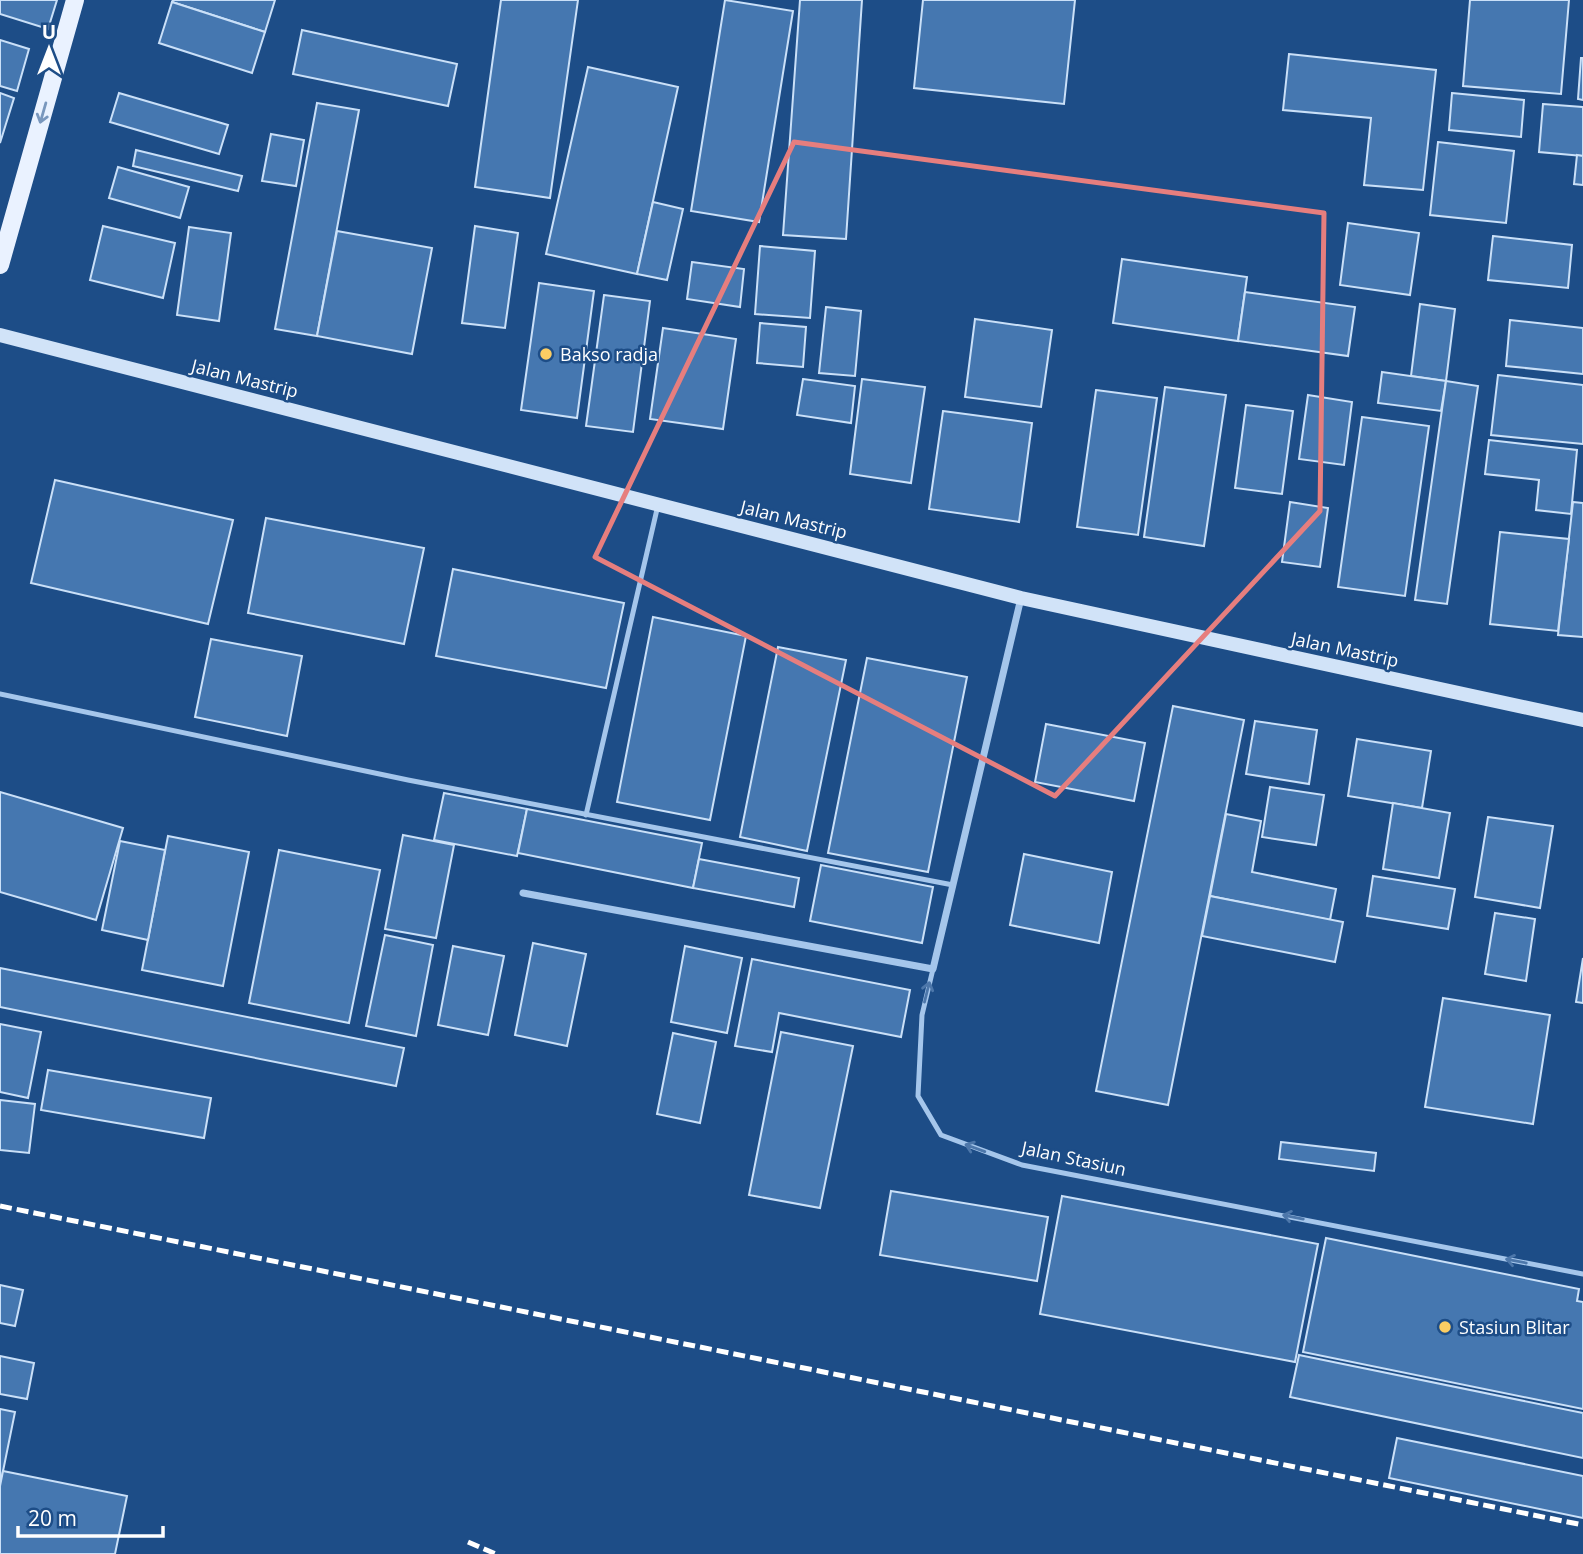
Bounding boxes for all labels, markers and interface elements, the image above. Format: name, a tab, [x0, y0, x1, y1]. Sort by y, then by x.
north arrow	[14, 14, 84, 84]
text: U	[42, 19, 56, 45]
one-way arrow	[36, 101, 49, 124]
place label: Bakso radja	[560, 342, 658, 366]
marker: Bakso radja	[538, 346, 554, 362]
street label: Jalan Mastrip	[187, 353, 301, 403]
street label: Jalan Mastrip	[736, 494, 850, 544]
street label: Jalan Mastrip	[1287, 625, 1401, 672]
one-way arrow	[921, 981, 934, 1004]
street label: Jalan Stasiun	[1017, 1135, 1129, 1181]
one-way arrow	[965, 1140, 987, 1153]
one-way arrow	[1282, 1210, 1305, 1224]
one-way arrow	[1505, 1253, 1528, 1267]
place label: Stasiun Blitar	[1459, 1315, 1570, 1339]
marker: Stasiun Blitar	[1437, 1319, 1453, 1335]
scale bar	[18, 1494, 163, 1538]
text: 20 m	[28, 1504, 77, 1532]

